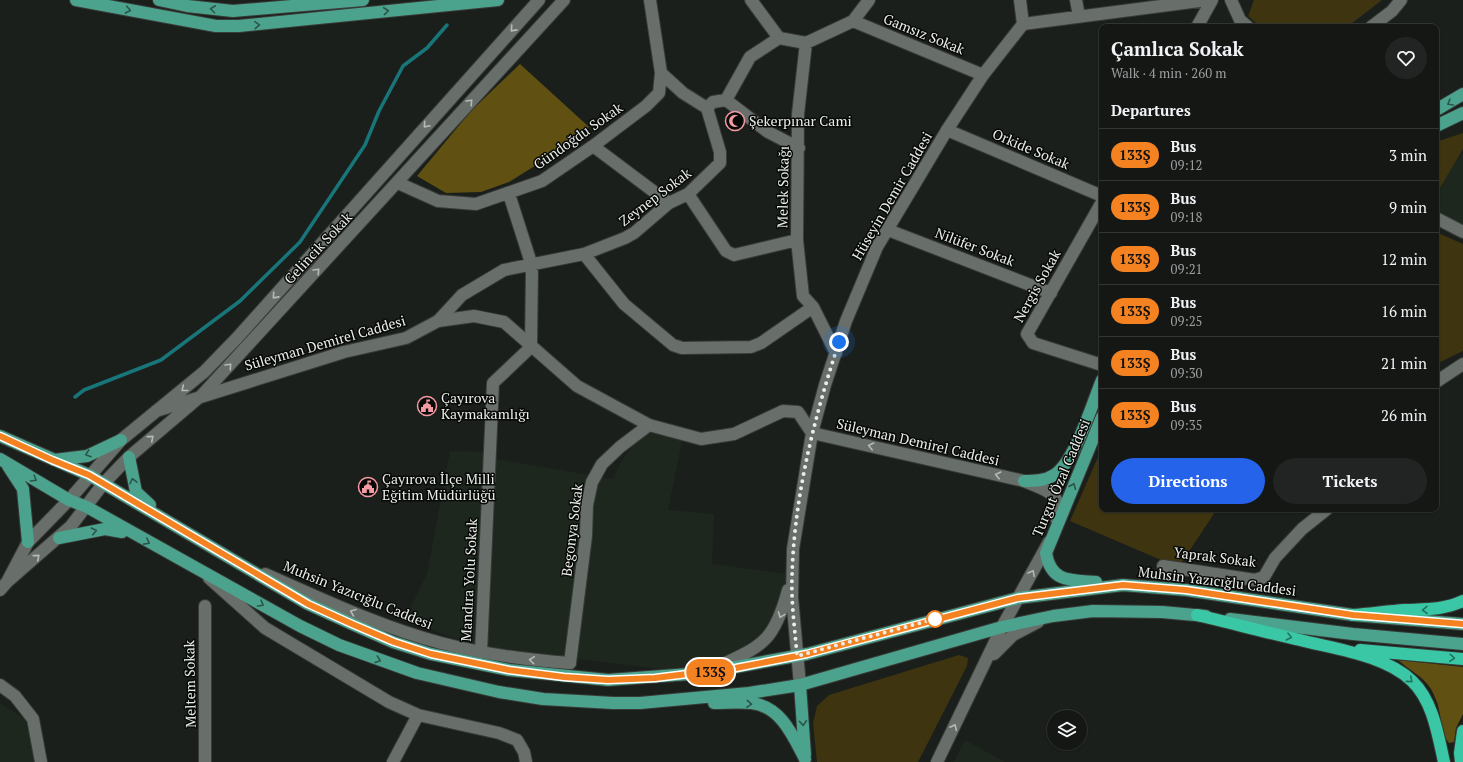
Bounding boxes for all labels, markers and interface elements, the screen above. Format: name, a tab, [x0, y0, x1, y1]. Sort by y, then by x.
one-way arrow	[125, 5, 131, 13]
one-way arrow	[210, 5, 216, 14]
one-way arrow	[383, 7, 389, 16]
street label: Gamsız Sokak	[881, 9, 968, 59]
one-way arrow	[254, 20, 260, 29]
one-way arrow	[510, 24, 518, 32]
text: Çamlıca Sokak	[1111, 36, 1244, 61]
button: heart	[1385, 37, 1427, 79]
text: Walk · 4 min · 260 m	[1111, 64, 1226, 82]
street label: Gündoğdu Sokak	[529, 97, 627, 173]
one-way arrow	[465, 99, 473, 107]
one-way arrow	[1447, 99, 1454, 106]
text: Departures	[1111, 100, 1191, 120]
mosque icon: Şekerpınar Cami	[724, 110, 746, 132]
place label: Şekerpınar Cami	[749, 111, 852, 130]
one-way arrow	[424, 121, 431, 128]
street label: Orkide Sokak	[990, 124, 1073, 174]
street label: Hüseyin Demir Caddesi	[847, 128, 936, 263]
text: Bus	[1171, 136, 1196, 156]
text: 133Ş	[1119, 145, 1151, 164]
text: 3 min	[1389, 145, 1427, 165]
street label: Melek Sokağı	[772, 146, 793, 228]
text: 09:12	[1171, 156, 1203, 174]
street label: Zeynep Sokak	[615, 163, 695, 230]
text: Bus	[1171, 188, 1196, 208]
text: 133Ş	[1119, 197, 1151, 216]
text: 9 min	[1389, 197, 1427, 217]
street label: Gelincik Sokak	[279, 207, 356, 288]
text: 09:18	[1171, 208, 1203, 226]
street label: Nilüfer Sokak	[933, 223, 1018, 271]
text: Bus	[1171, 240, 1196, 260]
street label: Nergis Sokak	[1009, 245, 1065, 326]
text: 133Ş	[1119, 249, 1151, 268]
text: 12 min	[1381, 249, 1427, 269]
text: 09:21	[1171, 260, 1203, 278]
one-way arrow	[312, 268, 320, 276]
one-way arrow	[272, 291, 279, 299]
text: Bus	[1171, 292, 1196, 312]
text: 133Ş	[1119, 301, 1151, 320]
text: 16 min	[1381, 301, 1427, 321]
street label: Süleyman Demirel Caddesi	[242, 310, 408, 375]
text: 09:25	[1171, 312, 1203, 330]
your location	[829, 332, 849, 352]
text: Bus	[1171, 344, 1196, 364]
text: 133Ş	[1119, 353, 1151, 372]
text: 21 min	[1381, 353, 1427, 373]
one-way arrow	[224, 364, 231, 371]
text: 09:30	[1171, 364, 1203, 382]
one-way arrow	[181, 384, 188, 391]
place label: Çayırova Kaymakamlığı	[441, 388, 530, 423]
public building icon: Çayırova Kaymakamlığı	[416, 395, 438, 417]
text: Bus	[1171, 396, 1196, 416]
text: 133Ş	[1119, 405, 1151, 424]
text: 26 min	[1381, 405, 1427, 425]
street label: Süleyman Demirel Caddesi	[835, 414, 1001, 470]
street label: Turgut Özal Caddesi	[1027, 416, 1094, 540]
text: 09:35	[1171, 416, 1203, 434]
one-way arrow	[147, 436, 154, 443]
one-way arrow	[868, 443, 874, 451]
one-way arrow	[84, 450, 91, 458]
button: Directions	[1111, 458, 1265, 504]
button: Tickets	[1273, 458, 1427, 504]
place label: Çayırova İlçe Milli Eğitim Müdürlüğü	[382, 469, 496, 504]
one-way arrow	[995, 472, 1001, 480]
one-way arrow	[30, 475, 37, 482]
public building icon: Çayırova İlçe Milli Eğitim Müdürlüğü	[357, 476, 379, 498]
one-way arrow	[130, 478, 138, 484]
street label: Begonya Sokak	[556, 482, 587, 577]
one-way arrow	[1069, 483, 1077, 490]
street label: Mandıra Yolu Sokak	[456, 517, 481, 642]
one-way arrow	[91, 527, 98, 536]
one-way arrow	[143, 537, 150, 545]
street label: Yaprak Sokak	[1173, 542, 1258, 571]
one-way arrow	[32, 554, 39, 561]
street label: Muhsin Yazıcığlu Caddesi	[281, 556, 436, 633]
street label: Muhsin Yazıcığlu Caddesi	[1137, 561, 1297, 600]
one-way arrow	[1027, 570, 1034, 577]
one-way arrow	[257, 599, 264, 606]
one-way arrow	[1422, 606, 1428, 614]
one-way arrow	[349, 608, 356, 616]
unlabelled marker	[926, 610, 944, 628]
one-way arrow	[777, 611, 785, 618]
one-way arrow	[1286, 633, 1292, 641]
street label: Meltem Sokak	[179, 639, 200, 728]
one-way arrow	[1449, 653, 1455, 662]
one-way arrow	[375, 655, 382, 663]
one-way arrow	[529, 656, 535, 665]
line badge: 133Ş	[682, 659, 738, 685]
text: 133Ş	[694, 662, 726, 681]
one-way arrow	[1405, 676, 1413, 683]
one-way arrow	[746, 699, 752, 708]
map controls	[1047, 710, 1087, 750]
button: layers	[1047, 710, 1087, 750]
one-way arrow	[798, 720, 807, 726]
one-way arrow	[949, 724, 957, 731]

